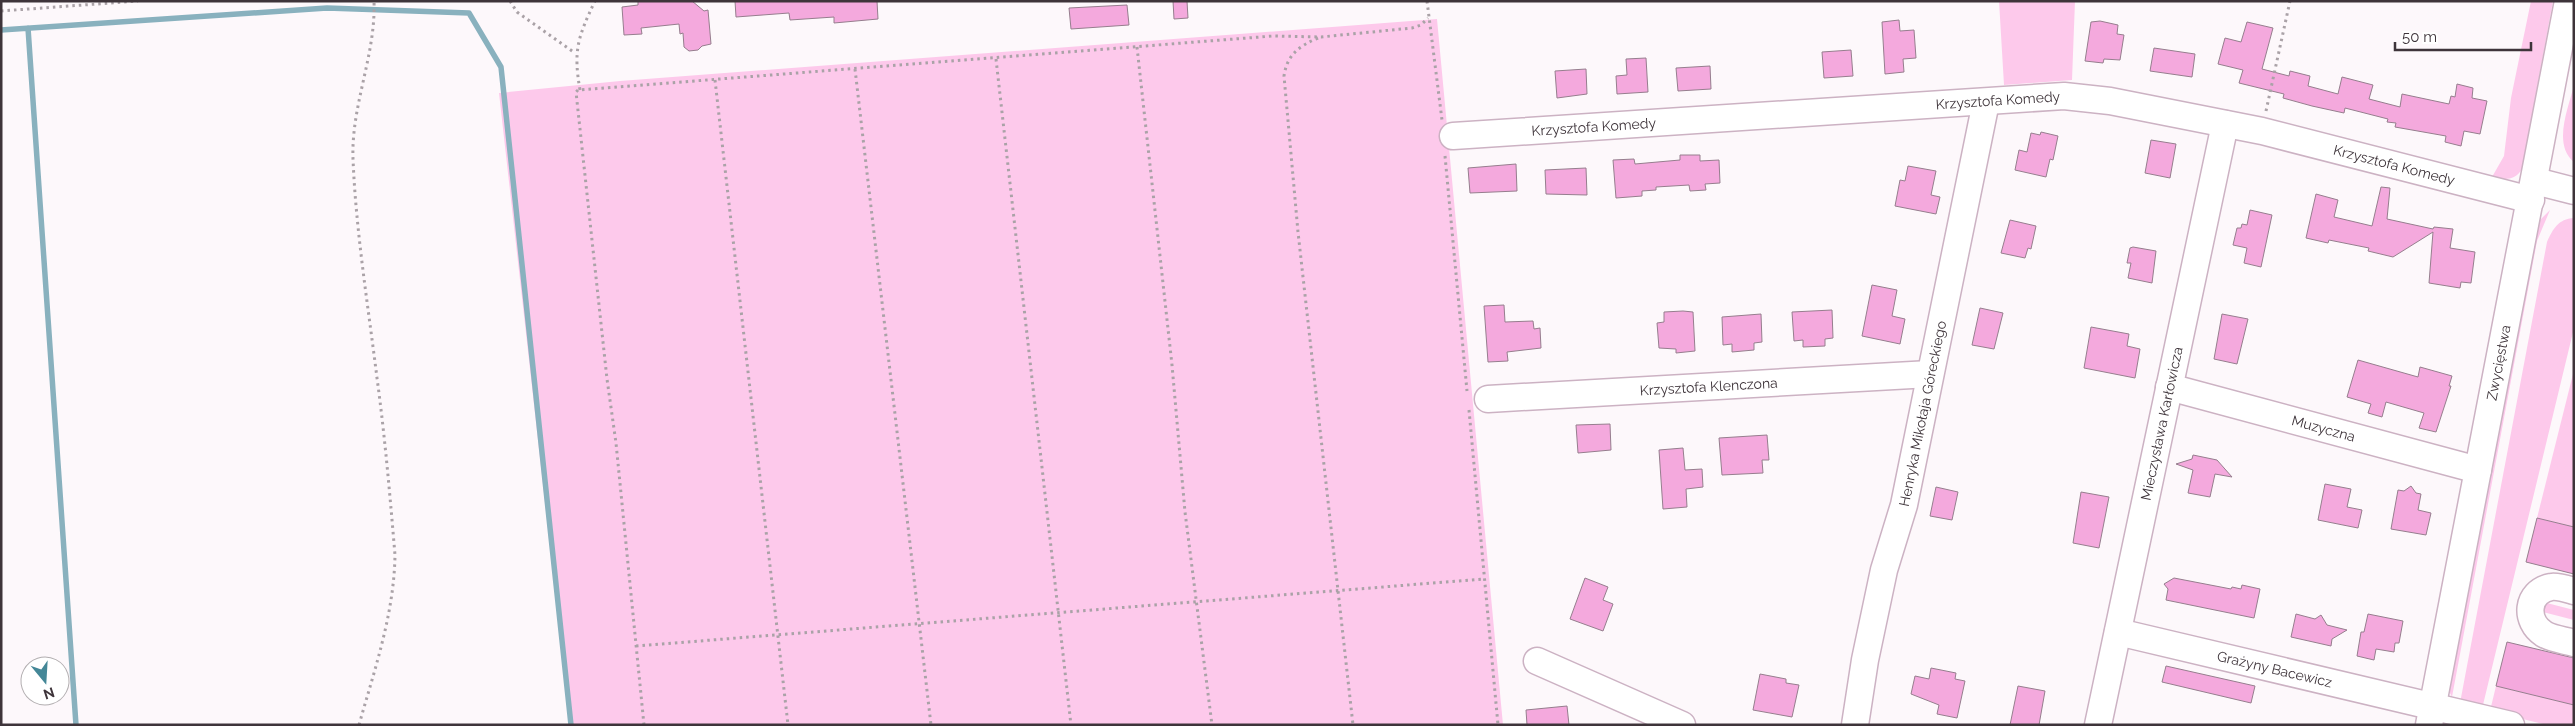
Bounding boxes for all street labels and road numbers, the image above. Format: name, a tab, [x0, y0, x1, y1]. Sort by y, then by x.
street label: Krzysztofa Komedy	[1935, 88, 2061, 112]
street label: Krzysztofa Komedy	[1531, 115, 1657, 139]
street label: Krzysztofa Komedy	[2332, 142, 2457, 188]
street label: Henryka Mikołaja Góreckiego	[1896, 319, 1949, 508]
street label: Zwycięstwa	[2483, 324, 2514, 402]
street label: Mieczysława Karłowicza	[2138, 345, 2186, 502]
street label: Krzysztofa Klenczona	[1639, 375, 1778, 398]
street label: Muzyczna	[2290, 412, 2357, 445]
street label: Grażyny Bacewicz	[2216, 648, 2334, 690]

